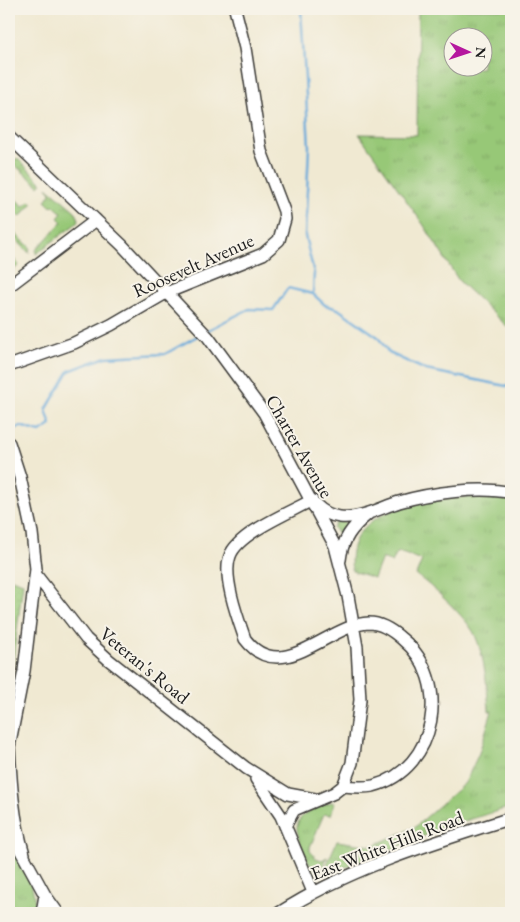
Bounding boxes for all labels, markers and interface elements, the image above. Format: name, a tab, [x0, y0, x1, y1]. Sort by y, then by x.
north arrow	[442, 28, 492, 78]
text: N	[472, 47, 490, 59]
street label: Roosevelt Avenue	[129, 228, 258, 303]
street label: Charter Avenue	[260, 390, 339, 502]
street label: Veteran's Road	[94, 621, 195, 710]
street label: East White Hills Road	[307, 805, 467, 886]

